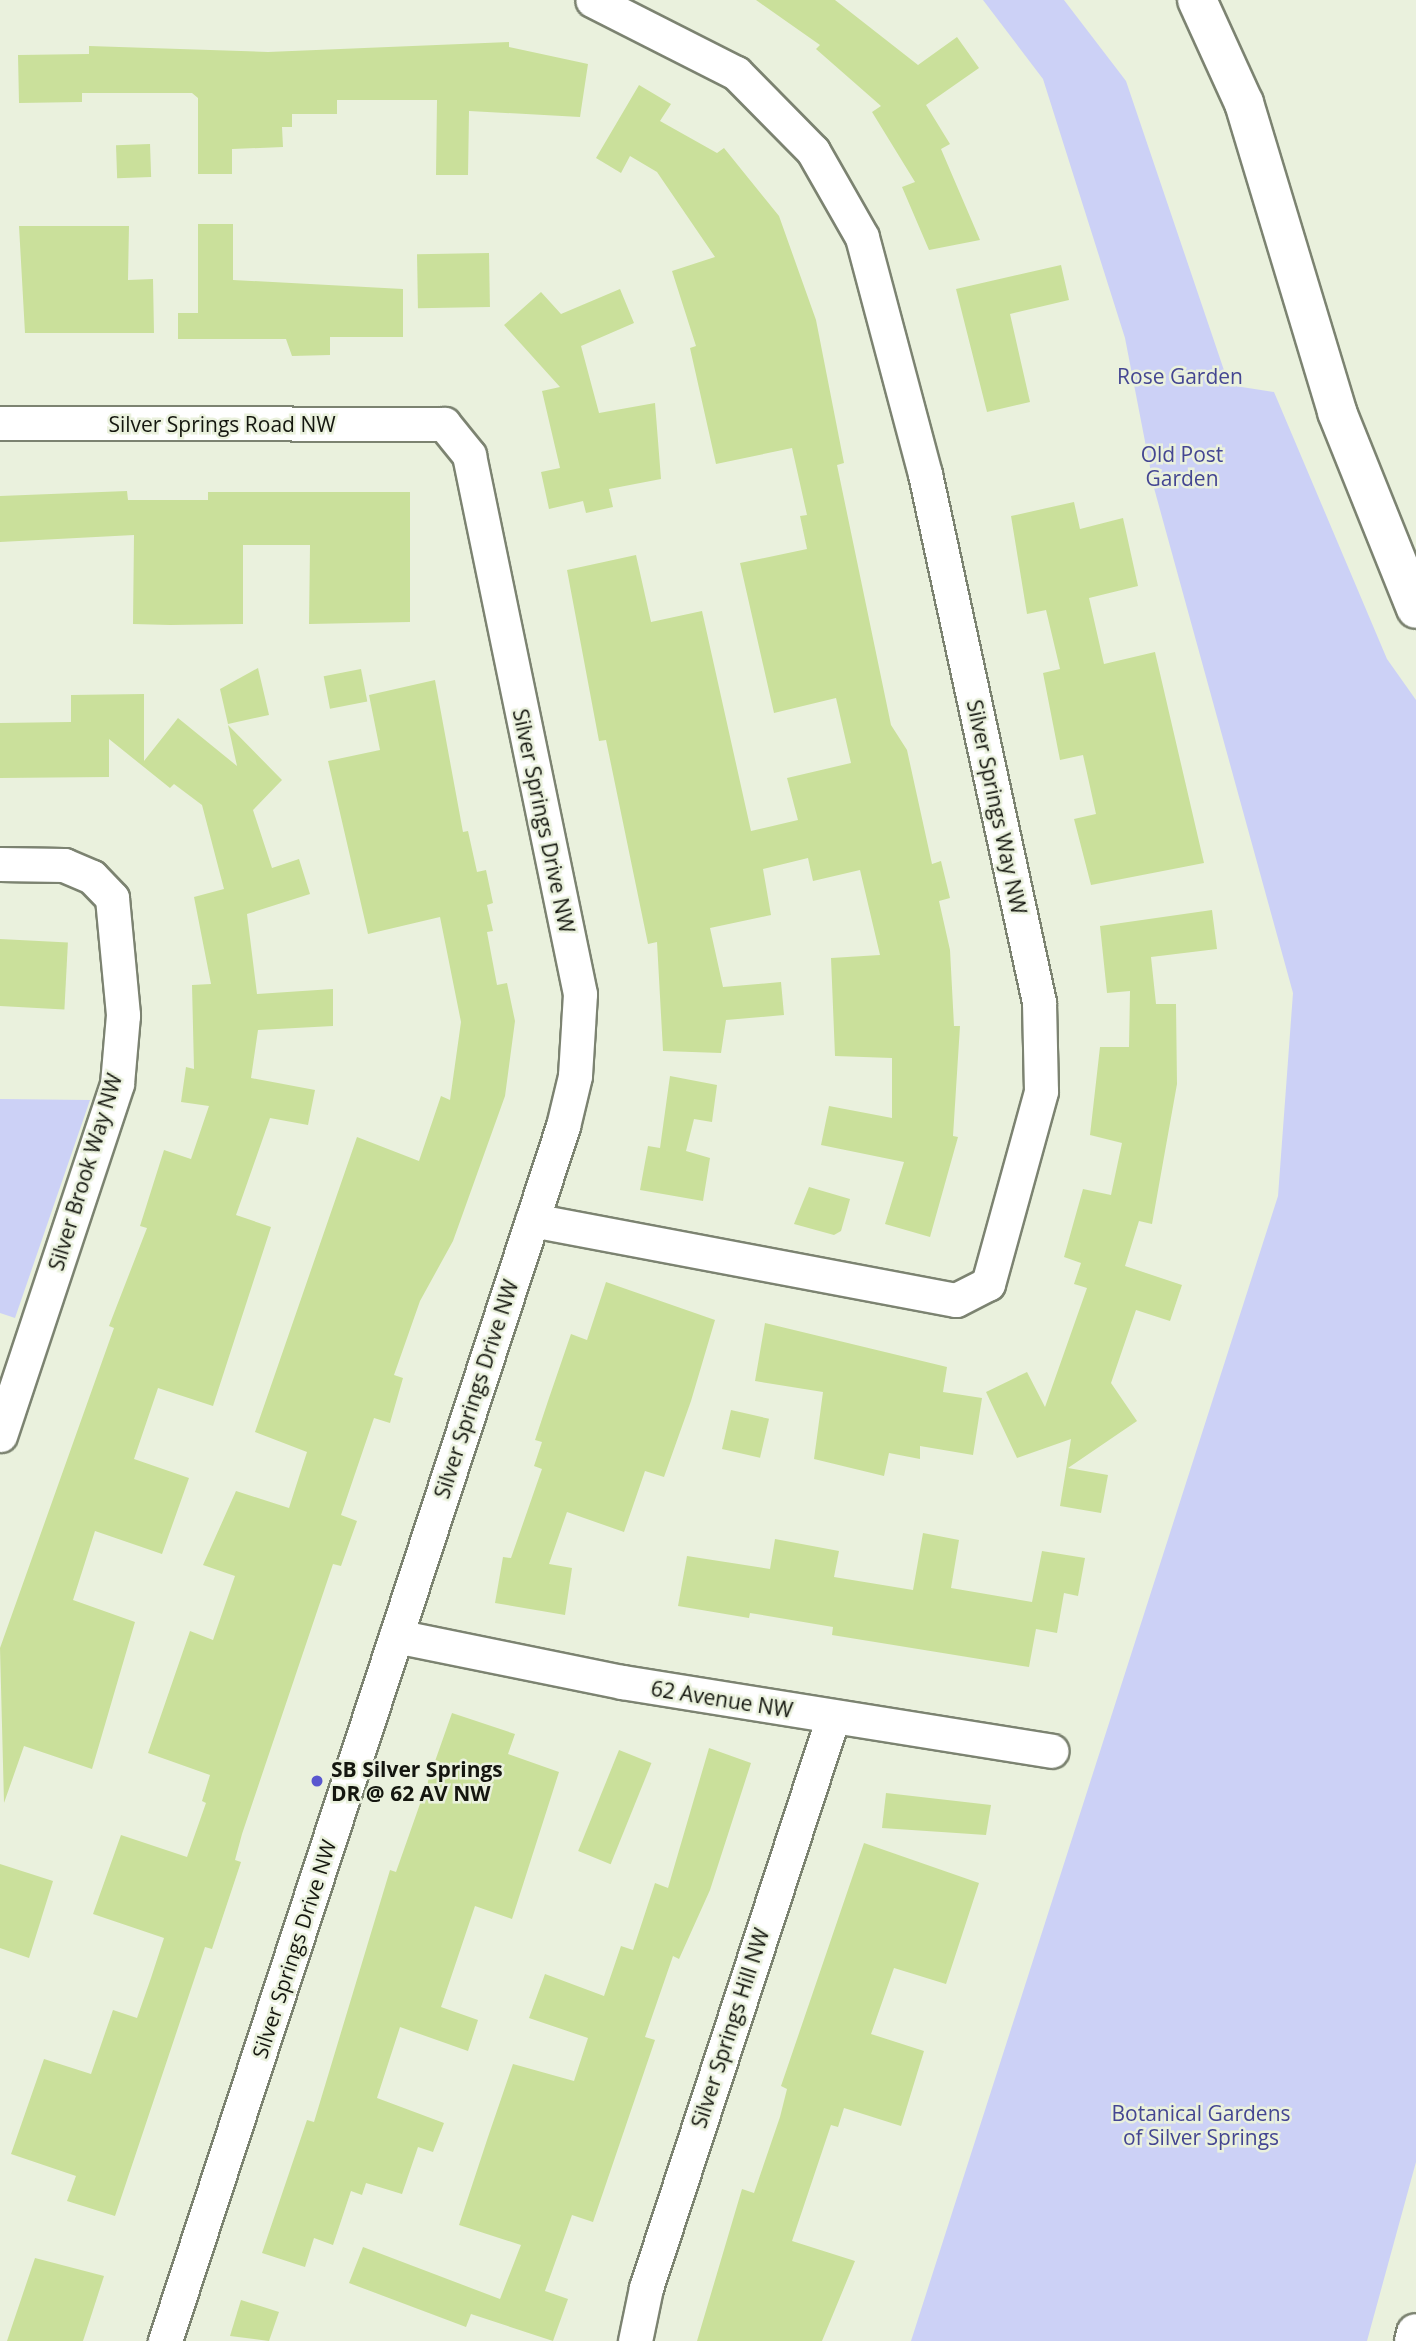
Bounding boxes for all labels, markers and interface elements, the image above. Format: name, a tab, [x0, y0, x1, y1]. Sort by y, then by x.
park label: Rose Garden	[1117, 363, 1243, 389]
street label: Silver Springs Road NW	[108, 411, 336, 437]
park label: Old Post Garden	[1141, 441, 1223, 491]
street label: Silver Springs Way NW	[962, 697, 1032, 917]
street label: Silver Springs Drive NW	[508, 707, 580, 935]
street label: Silver Brook Way NW	[43, 1070, 127, 1274]
street label: Silver Springs Drive NW	[429, 1276, 523, 1502]
street label: 62 Avenue NW	[649, 1675, 795, 1723]
place label: SB Silver Springs DR @ 62 AV NW	[331, 1756, 503, 1806]
marker: SB Silver Springs DR @ 62 AV NW	[309, 1773, 325, 1789]
street label: Silver Springs Drive NW	[247, 1836, 341, 2062]
street label: Silver Springs Hill NW	[686, 1925, 774, 2131]
park label: Botanical Gardens of Silver Springs	[1111, 2100, 1291, 2150]

